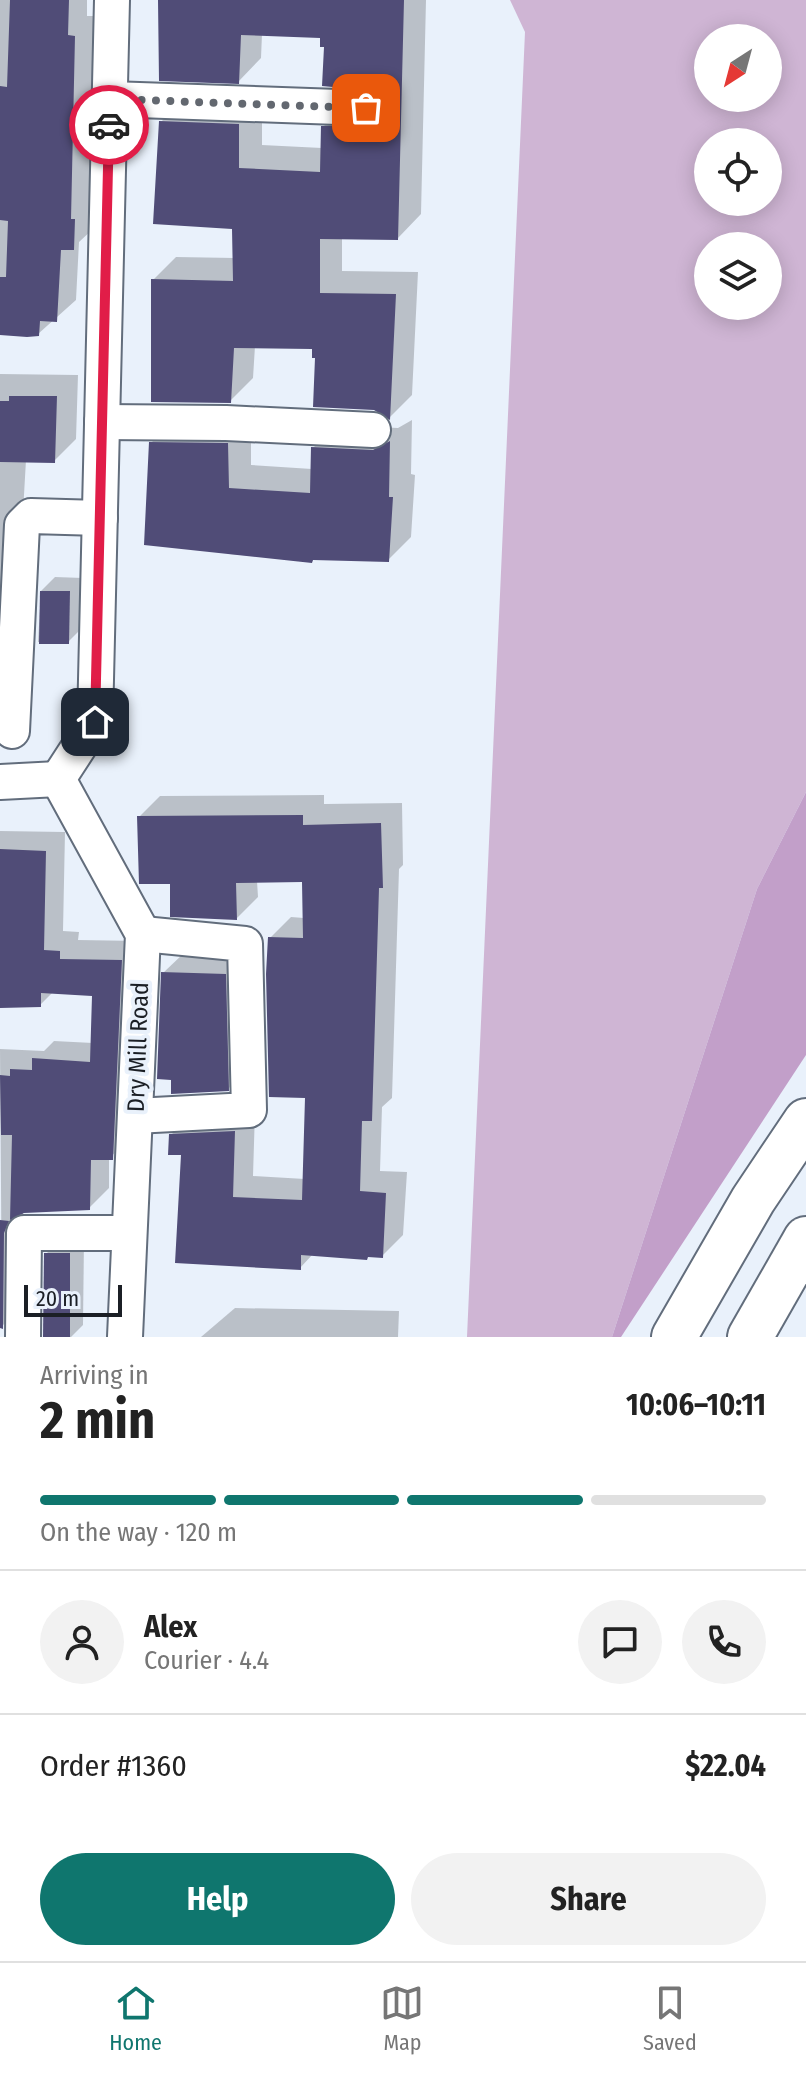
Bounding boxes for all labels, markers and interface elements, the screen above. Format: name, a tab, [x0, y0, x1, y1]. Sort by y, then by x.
north arrow	[694, 24, 782, 112]
map controls	[694, 24, 782, 320]
pin	[332, 74, 400, 142]
courier	[69, 85, 149, 165]
icon: bag	[344, 86, 388, 130]
icon: car	[87, 103, 131, 147]
button: locate	[694, 128, 782, 216]
button: layers	[694, 232, 782, 320]
pin	[61, 688, 129, 756]
icon: home	[73, 700, 117, 744]
street label: Dry Mill Road	[122, 982, 154, 1112]
scale bar	[24, 1281, 122, 1317]
text: 20 m	[36, 1285, 79, 1312]
text: Arriving in	[40, 1360, 149, 1391]
text: 10:06–10:11	[626, 1387, 766, 1423]
text: 2 min	[40, 1389, 155, 1452]
text: On the way · 120 m	[40, 1517, 237, 1548]
button: person	[40, 1600, 124, 1684]
button: chat	[578, 1600, 662, 1684]
button: phone	[682, 1600, 766, 1684]
text: Alex	[144, 1609, 197, 1645]
text: Courier · 4.4	[144, 1645, 269, 1676]
text: Order #1360	[40, 1748, 187, 1784]
text: $22.04	[685, 1748, 766, 1784]
button: Help	[40, 1853, 395, 1945]
button: Share	[411, 1853, 766, 1945]
tab: Home	[109, 1981, 162, 2056]
tab: Map	[380, 1981, 424, 2056]
tab: Saved	[643, 1981, 697, 2056]

